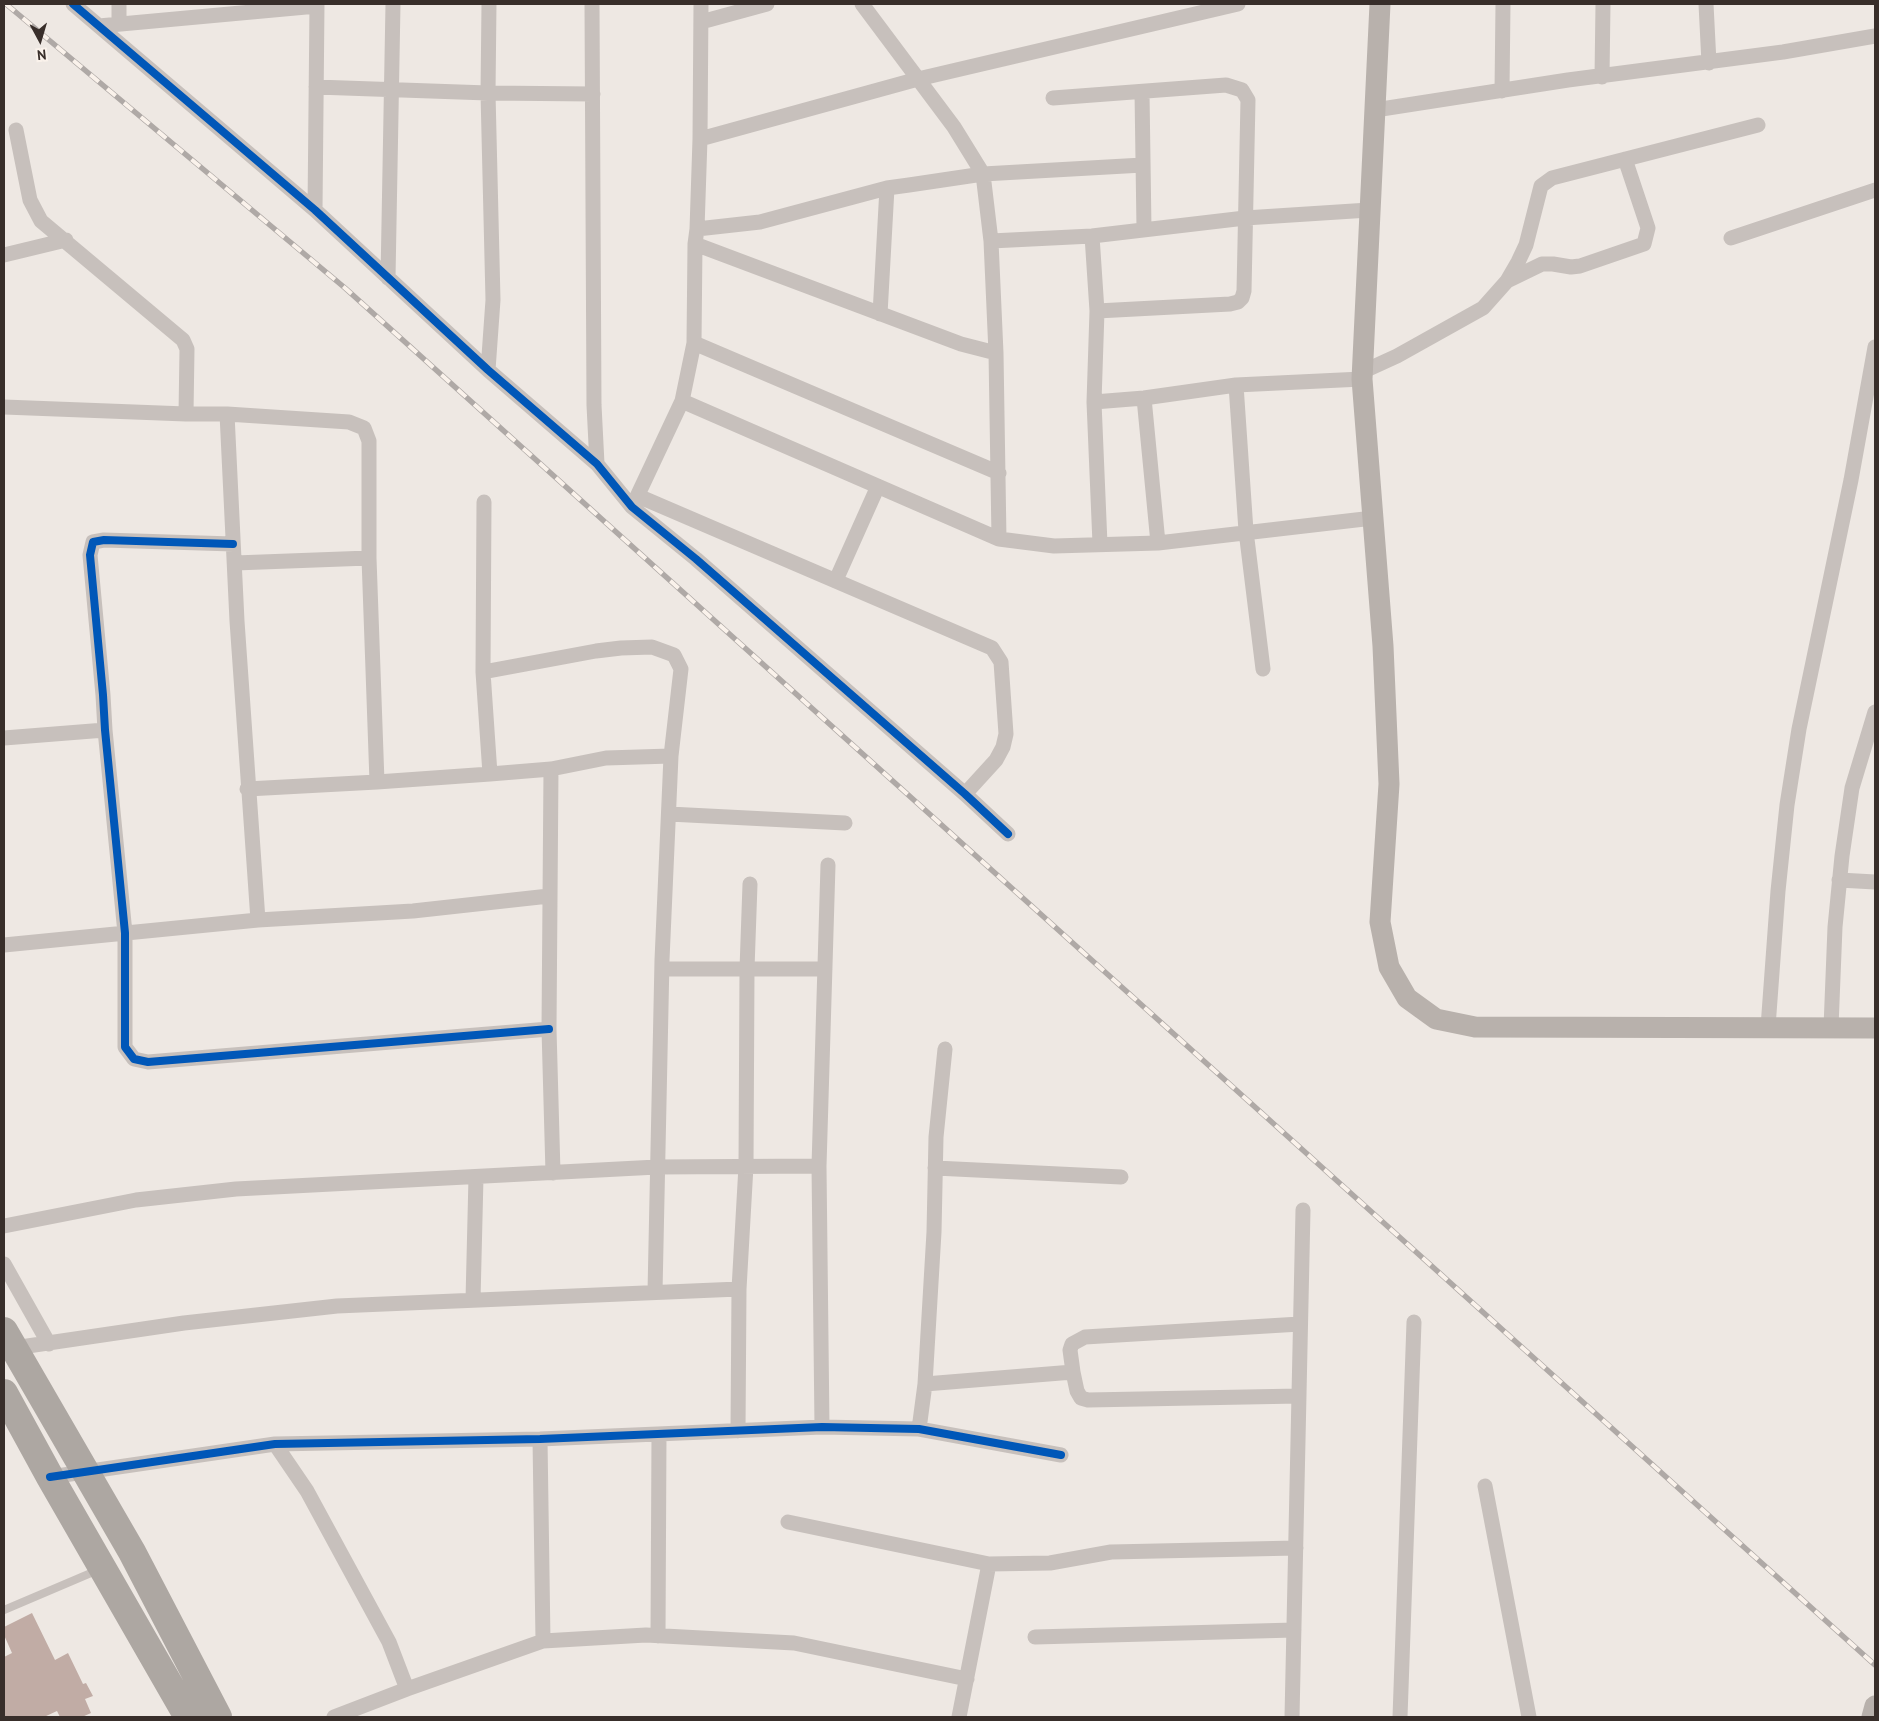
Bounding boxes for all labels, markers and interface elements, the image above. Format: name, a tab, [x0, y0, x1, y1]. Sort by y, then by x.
north arrow	[15, 15, 65, 65]
text: N	[36, 45, 47, 64]

